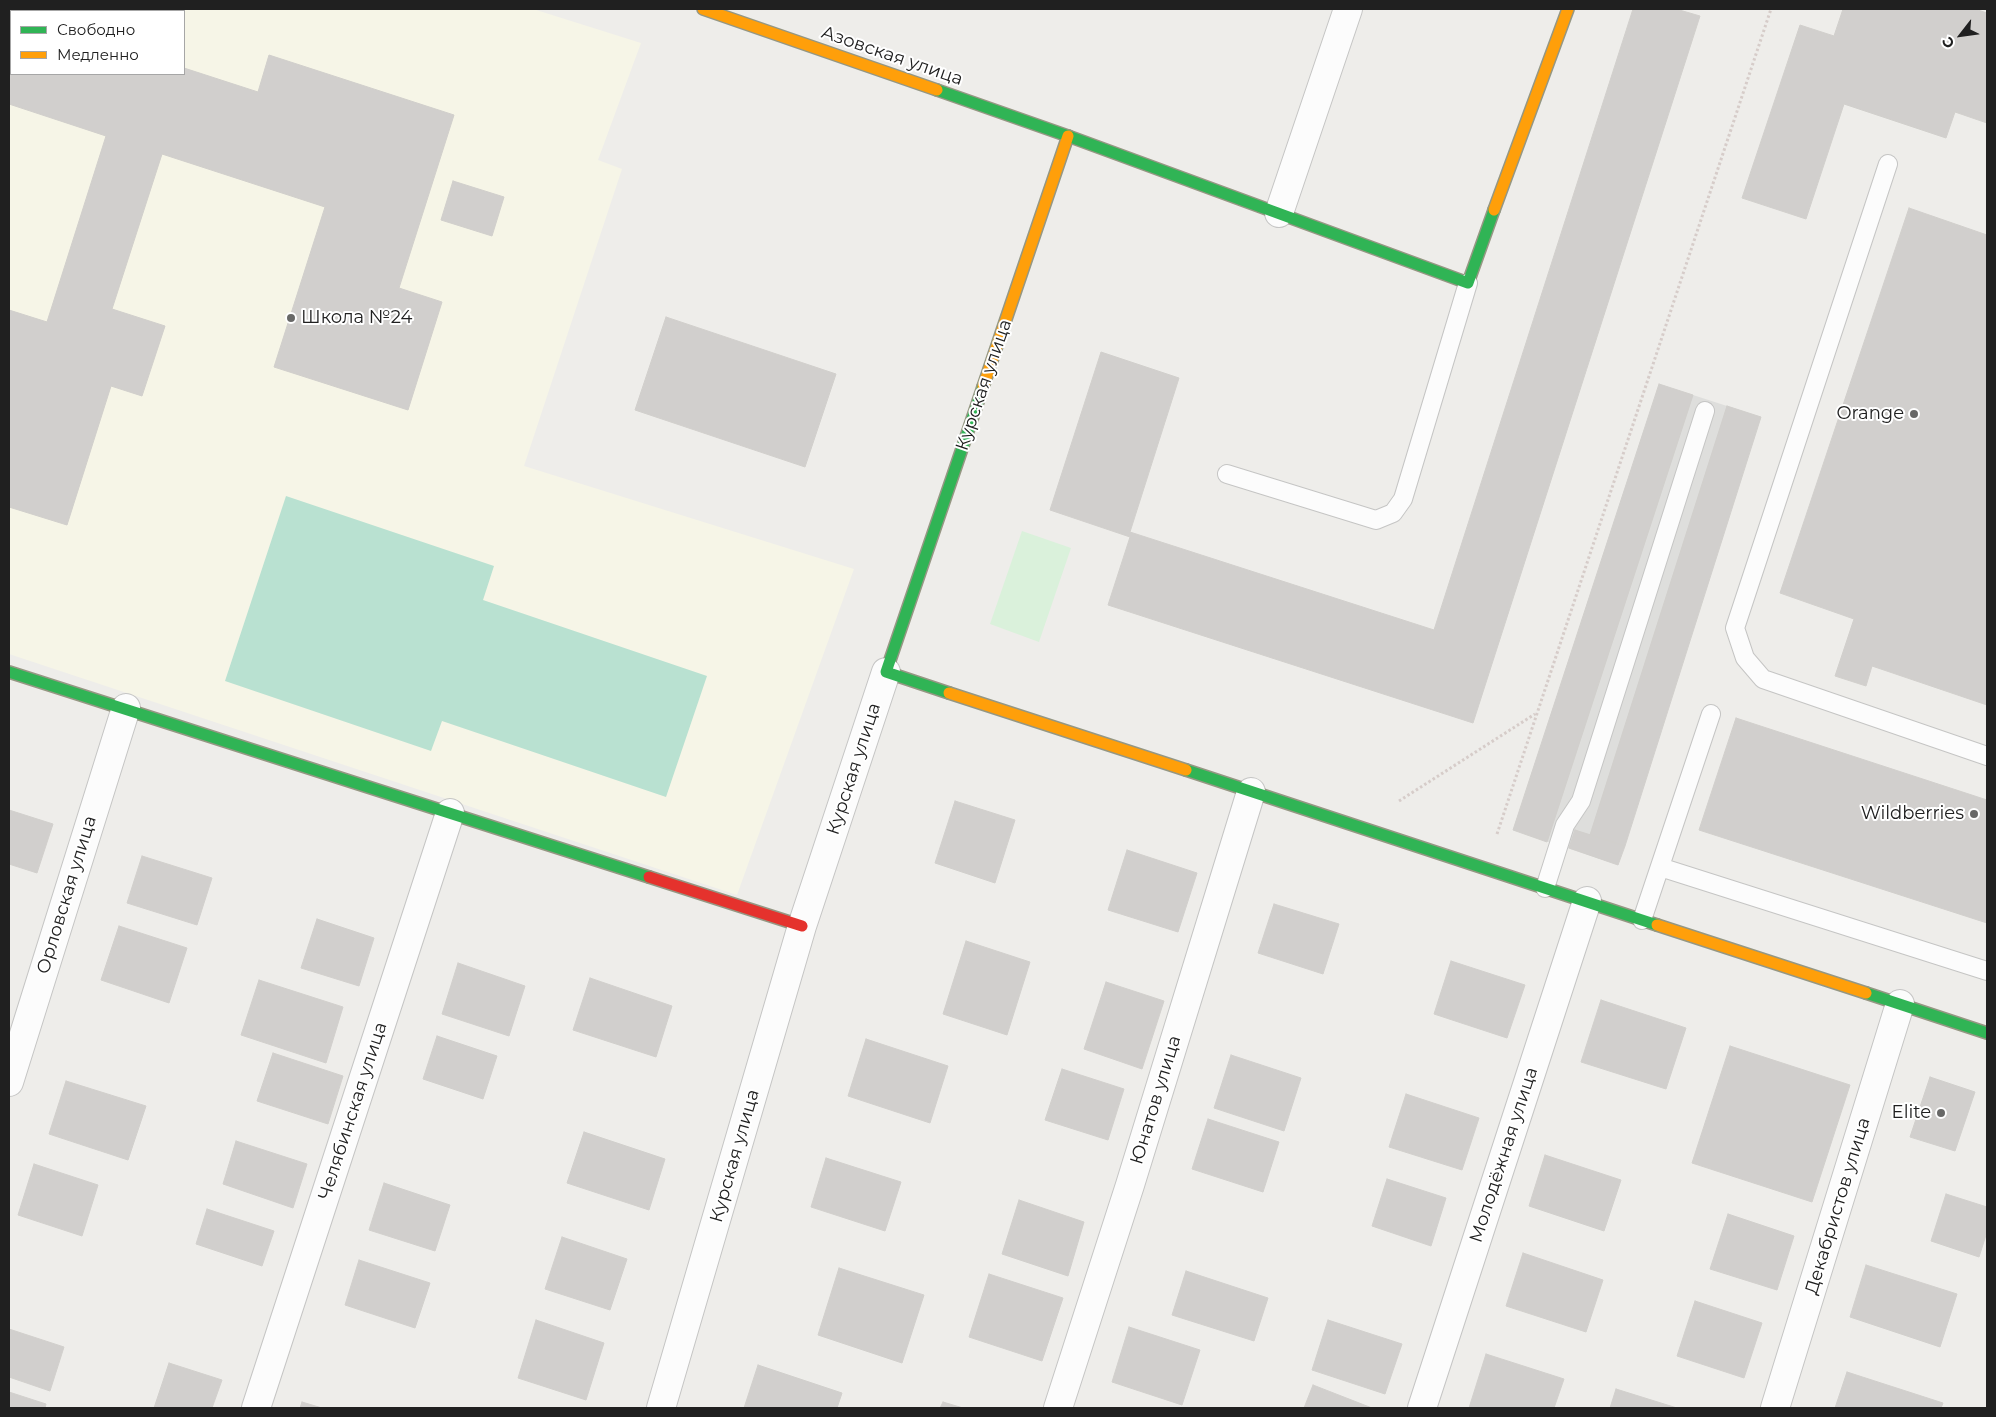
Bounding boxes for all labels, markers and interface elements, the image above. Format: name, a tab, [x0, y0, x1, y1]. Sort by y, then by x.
legend	[10, 10, 185, 75]
north arrow	[1936, 10, 1986, 60]
text: Свободно	[57, 20, 135, 39]
street label: Азовская улица	[818, 22, 966, 90]
text: С	[1938, 34, 1958, 51]
text: Медленно	[57, 45, 139, 64]
place label: Школа №24	[301, 307, 412, 329]
marker: Школа №24	[285, 312, 297, 324]
street label: Курская улица	[951, 317, 1017, 453]
place label: Orange	[1836, 403, 1904, 425]
marker: Orange	[1908, 408, 1920, 420]
street label: Курская улица	[823, 700, 885, 838]
place label: Wildberries	[1861, 803, 1964, 825]
marker: Wildberries	[1968, 808, 1980, 820]
street label: Орловская улица	[33, 813, 101, 977]
street label: Челябинская улица	[314, 1020, 392, 1202]
street label: Юнатов улица	[1126, 1033, 1186, 1167]
street label: Молодёжная улица	[1465, 1064, 1543, 1246]
street label: Курская улица	[706, 1087, 764, 1225]
place label: Elite	[1892, 1102, 1931, 1124]
marker: Elite	[1935, 1107, 1947, 1119]
street label: Декабристов улица	[1801, 1115, 1875, 1297]

